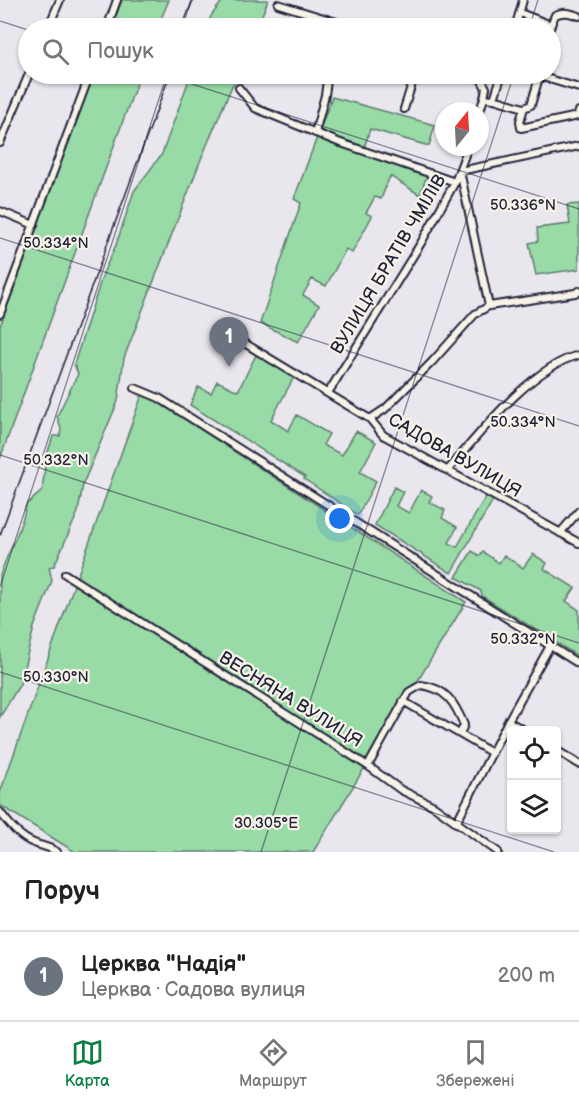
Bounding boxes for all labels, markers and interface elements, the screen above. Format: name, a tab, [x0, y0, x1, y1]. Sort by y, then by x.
search box	[18, 18, 561, 84]
icon: search	[39, 35, 72, 68]
text: Пошук	[87, 38, 154, 65]
north arrow	[435, 102, 489, 156]
street label: ВУЛИЦЯ БРАТІВ ЧМІЛІВ	[326, 171, 450, 358]
text: 50.336°N	[490, 196, 556, 215]
text: 50.334°N	[23, 234, 89, 253]
pin: 1	[210, 318, 248, 367]
street label: САДОВА ВУЛИЦЯ	[385, 409, 525, 502]
text: 50.334°N	[490, 413, 556, 432]
text: 50.332°N	[23, 451, 89, 470]
your location	[325, 504, 354, 533]
text: 50.332°N	[490, 630, 556, 649]
street label: ВЕСНЯНА ВУЛИЦЯ	[215, 647, 366, 752]
text: 50.330°N	[23, 668, 89, 687]
map controls	[507, 726, 561, 834]
button: locate	[507, 726, 561, 780]
button: layers	[507, 780, 561, 834]
text: 30.305°E	[234, 814, 298, 833]
text: Поруч	[24, 876, 100, 907]
text: Церква "Надія"	[81, 951, 246, 978]
text: 1	[39, 964, 48, 988]
text: 200 m	[498, 964, 555, 988]
text: Церква · Садова вулиця	[81, 978, 305, 1002]
tab: Карта	[65, 1036, 110, 1091]
tab: Маршрут	[239, 1036, 307, 1091]
tab: Збережені	[436, 1036, 514, 1091]

